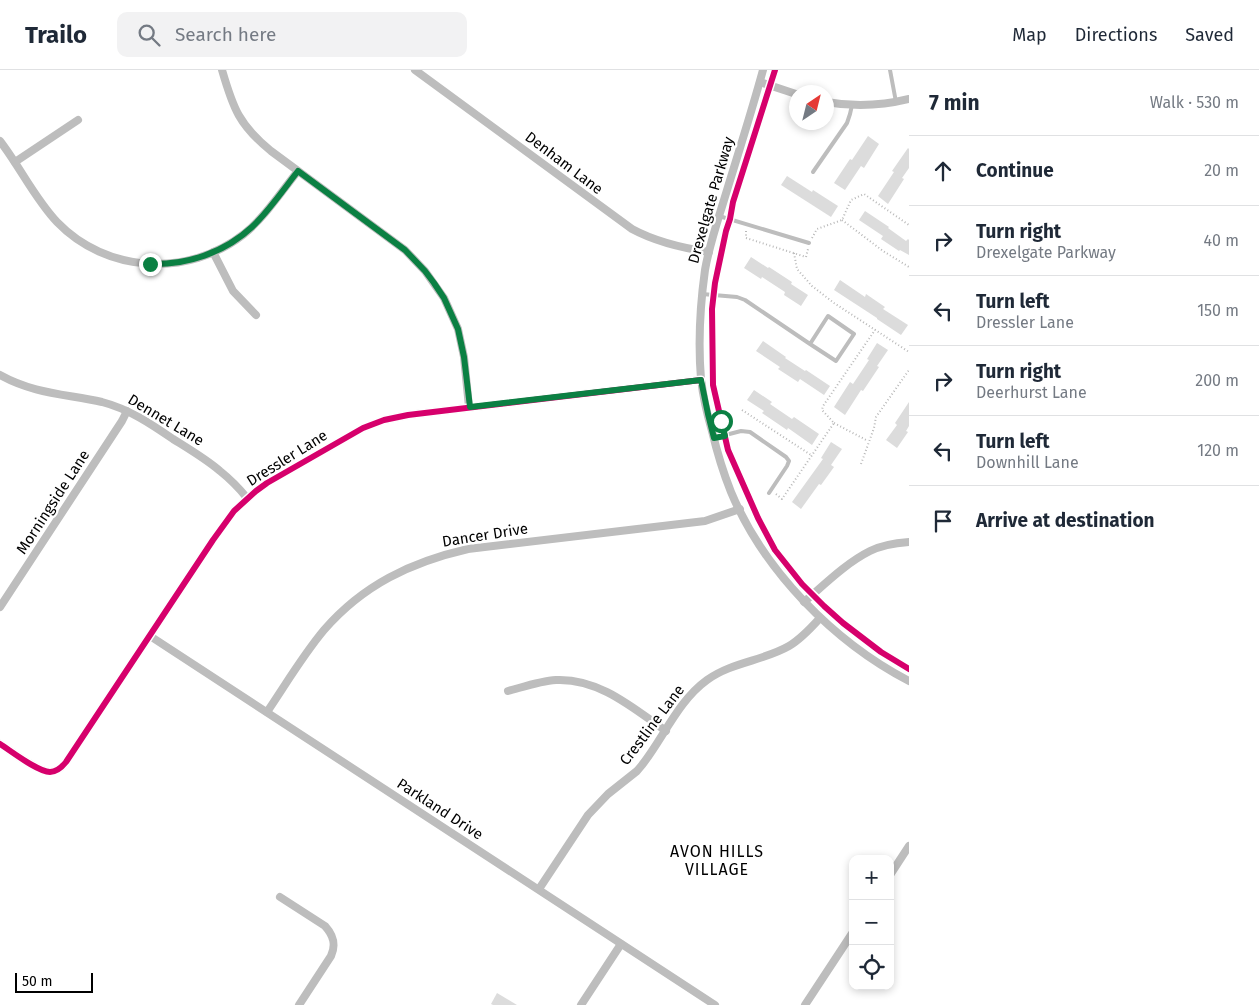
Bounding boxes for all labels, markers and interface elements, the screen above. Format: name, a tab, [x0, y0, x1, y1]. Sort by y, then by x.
search box	[117, 12, 467, 57]
text: Trailo	[25, 21, 87, 49]
icon: search	[135, 21, 163, 49]
text: Search here	[175, 23, 276, 46]
text: Map	[1012, 24, 1047, 46]
text: Directions	[1075, 24, 1157, 46]
text: Saved	[1185, 24, 1234, 46]
north arrow	[789, 85, 834, 130]
text: 7 min	[929, 90, 980, 116]
text: Walk · 530 m	[1150, 93, 1239, 112]
street label: Denham Lane	[522, 128, 606, 198]
street label: Drexelgate Parkway	[684, 134, 738, 266]
icon: ahead	[929, 157, 957, 185]
text: Continue	[976, 159, 1054, 182]
text: 20 m	[1204, 161, 1239, 180]
text: Turn right	[976, 220, 1061, 243]
icon: right	[929, 227, 957, 255]
text: 40 m	[1204, 231, 1239, 250]
text: Drexelgate Parkway	[976, 243, 1116, 262]
route end	[139, 253, 162, 276]
text: Turn left	[976, 290, 1050, 313]
icon: left	[929, 297, 957, 325]
text: 150 m	[1197, 301, 1239, 320]
text: Dressler Lane	[976, 313, 1074, 332]
text: Turn right	[976, 360, 1061, 383]
icon: right	[929, 367, 957, 395]
text: 200 m	[1195, 371, 1239, 390]
text: Deerhurst Lane	[976, 383, 1087, 402]
street label: Dennet Lane	[125, 390, 207, 450]
route start	[710, 410, 733, 433]
street label: Dressler Lane	[243, 426, 331, 490]
text: Turn left	[976, 430, 1050, 453]
icon: left	[929, 437, 957, 465]
text: 120 m	[1197, 441, 1239, 460]
street label: Morningside Lane	[13, 447, 93, 557]
text: Downhill Lane	[976, 453, 1079, 472]
icon: arrive	[929, 507, 957, 535]
text: Arrive at destination	[976, 509, 1155, 532]
street label: Dancer Drive	[441, 519, 529, 551]
street label: Crestline Lane	[616, 681, 688, 769]
street label: Parkland Drive	[394, 775, 486, 843]
district label: AVON HILLS VILLAGE	[670, 842, 764, 879]
map controls	[849, 855, 894, 990]
button: +	[849, 855, 894, 900]
button: −	[849, 900, 894, 945]
button: locate	[849, 945, 894, 990]
scale bar	[15, 970, 92, 993]
text: 50 m	[22, 973, 53, 990]

